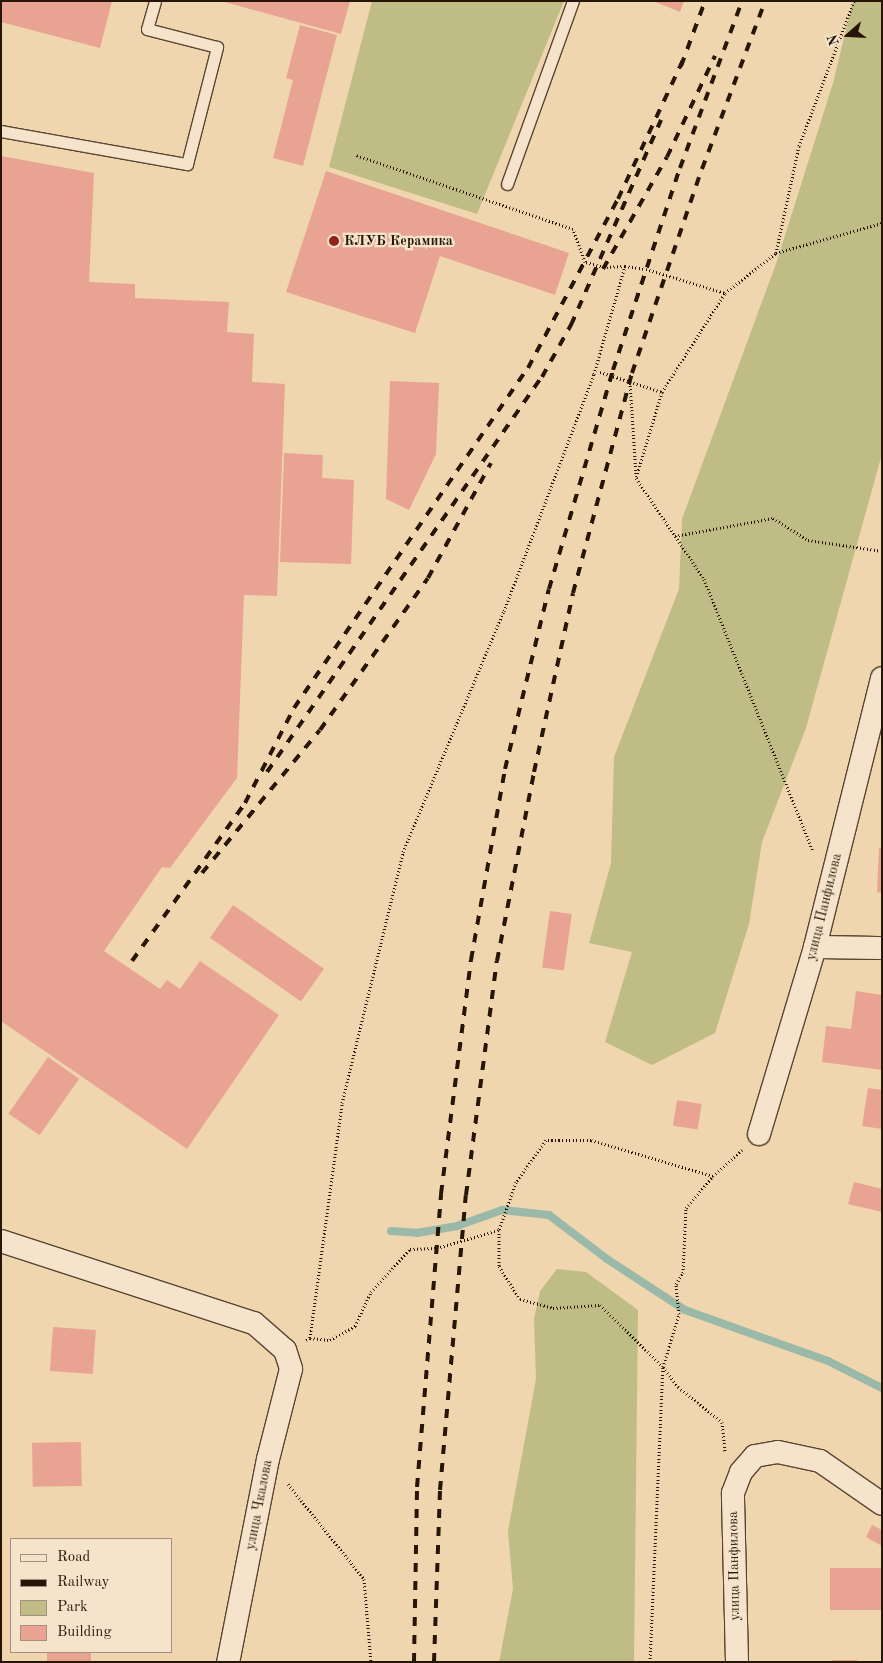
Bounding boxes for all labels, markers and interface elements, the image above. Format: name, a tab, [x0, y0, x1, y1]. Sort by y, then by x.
north arrow	[823, 10, 873, 60]
text: N	[825, 33, 842, 47]
place label: КЛУБ Керамика	[344, 233, 453, 249]
marker: КЛУБ Керамика	[328, 235, 340, 247]
street label: улица Панфилова	[803, 852, 845, 962]
street label: улица Чкалова	[242, 1458, 276, 1552]
street label: улица Панфилова	[725, 1511, 743, 1621]
legend	[10, 1538, 172, 1653]
text: Road	[57, 1550, 90, 1565]
text: Railway	[57, 1575, 110, 1590]
text: Park	[57, 1600, 88, 1615]
text: Building	[57, 1625, 112, 1640]

